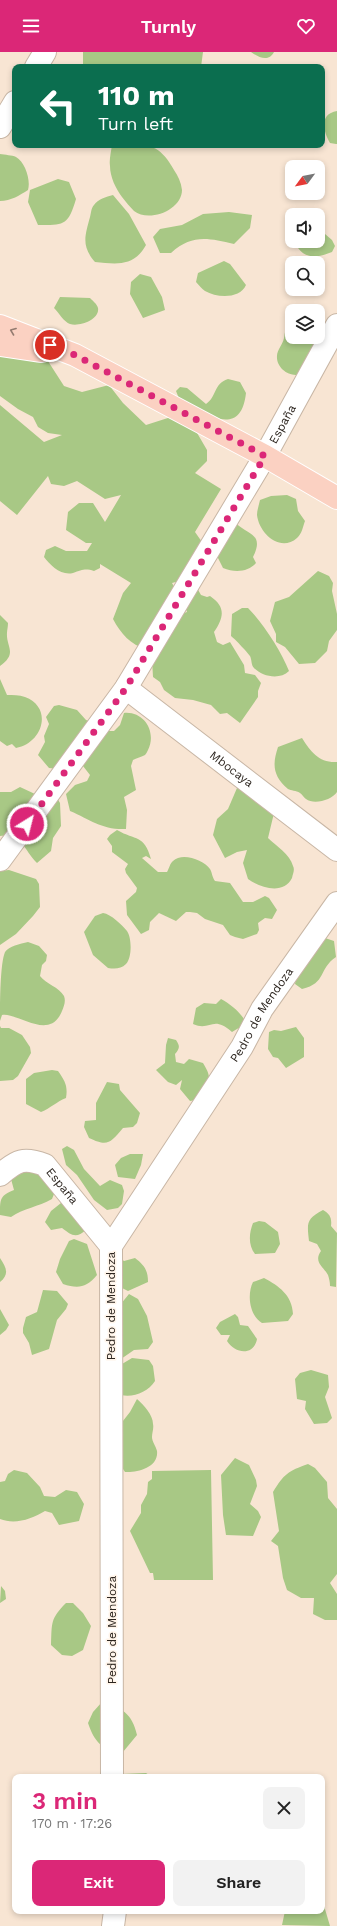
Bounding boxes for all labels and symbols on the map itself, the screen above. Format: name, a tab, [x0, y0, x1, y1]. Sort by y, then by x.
north arrow	[285, 160, 325, 200]
one-way arrow	[9, 327, 16, 335]
pin	[33, 328, 67, 362]
street label: España	[266, 402, 299, 446]
street label: Mbocaya	[207, 748, 256, 790]
position arrow	[6, 803, 48, 845]
street label: Pedro de Mendoza	[227, 965, 296, 1065]
street label: España	[43, 1165, 81, 1207]
street label: Pedro de Mendoza	[104, 1252, 118, 1360]
street label: Pedro de Mendoza	[105, 1576, 119, 1684]

